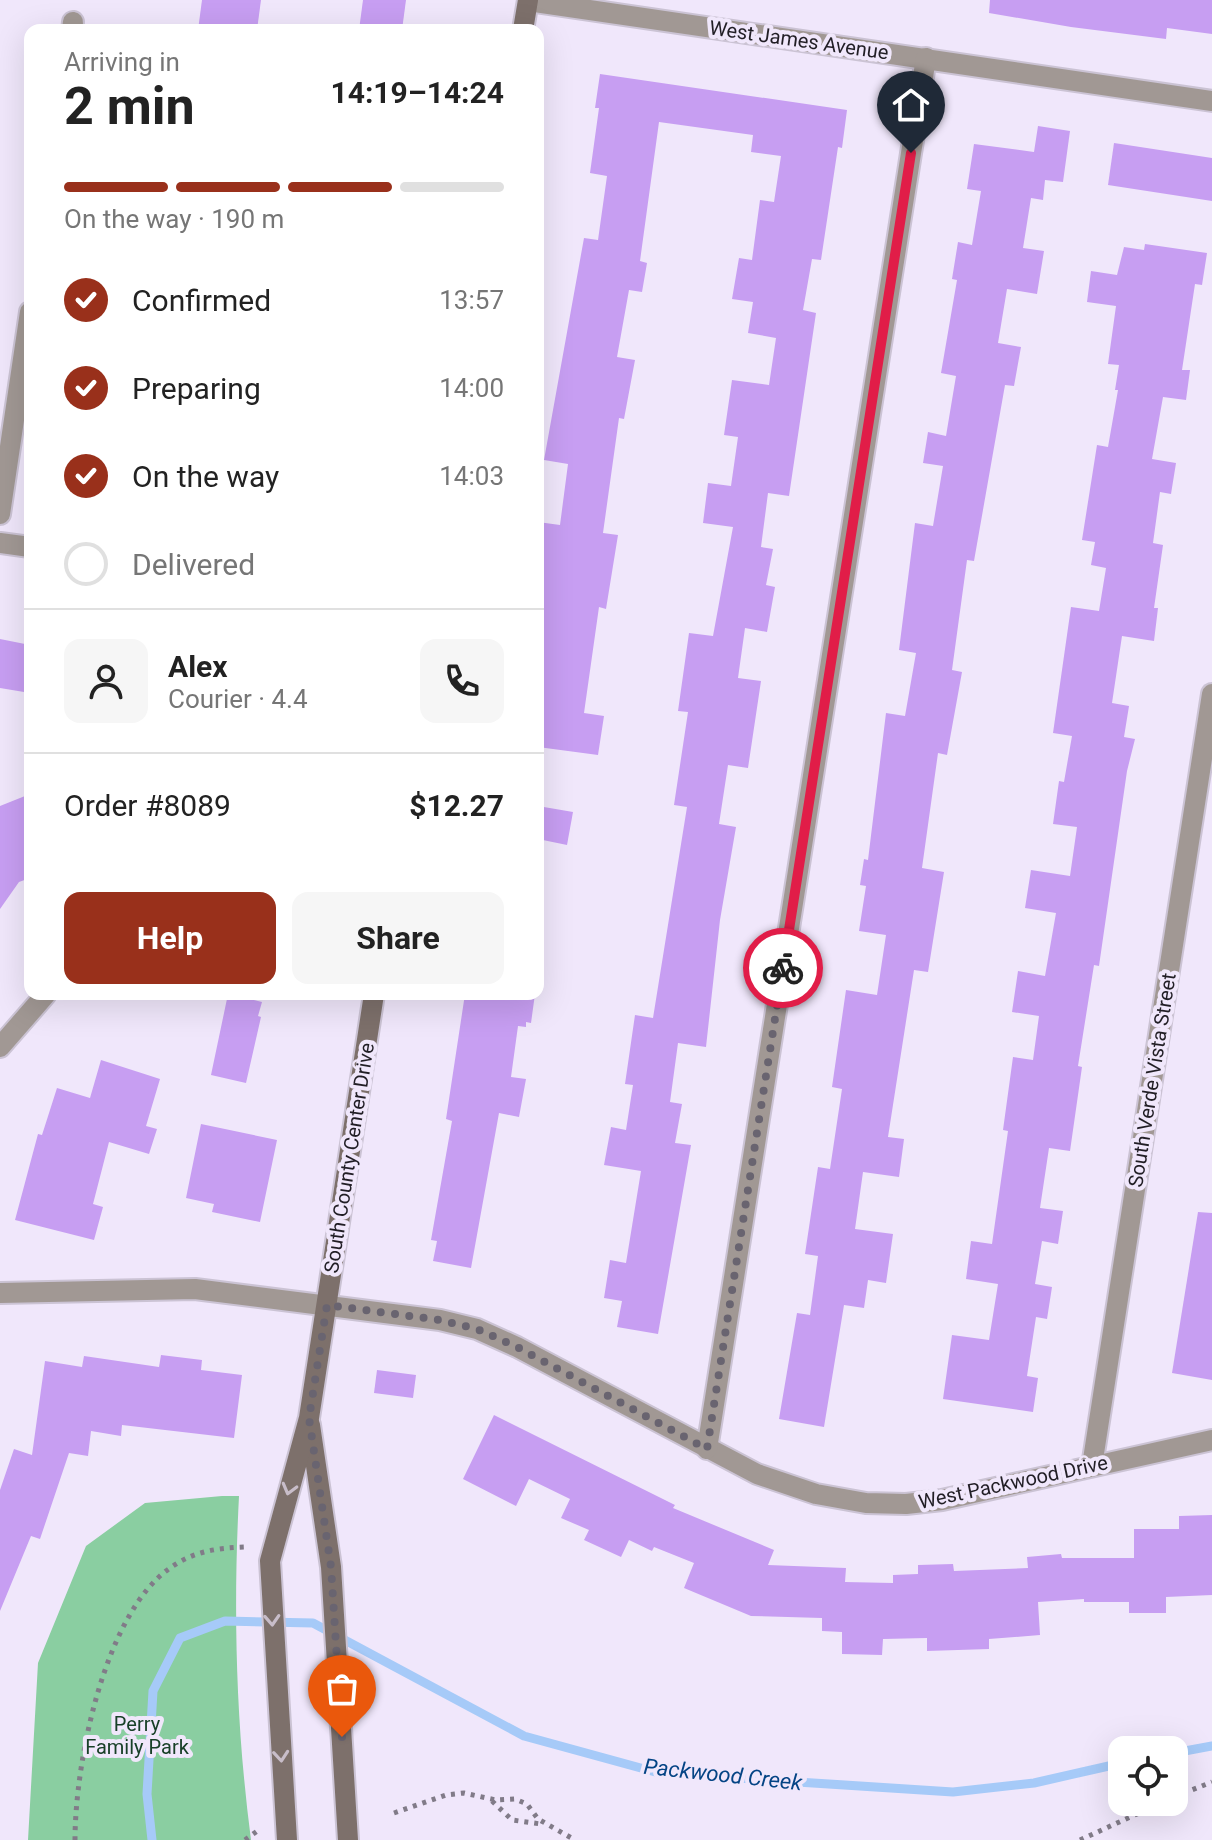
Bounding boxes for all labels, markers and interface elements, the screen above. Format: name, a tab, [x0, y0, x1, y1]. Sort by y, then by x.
street label: West James Avenue	[708, 16, 890, 64]
text: Arriving in	[64, 47, 180, 77]
pin	[877, 71, 945, 153]
text: 14:19–14:24	[330, 75, 504, 110]
text: 2 min	[64, 76, 195, 137]
icon: home	[889, 83, 933, 127]
text: On the way · 190 m	[64, 204, 284, 234]
icon: check	[64, 278, 108, 322]
text: Confirmed	[132, 283, 271, 318]
text: 13:57	[439, 285, 504, 315]
icon: check	[64, 366, 108, 410]
text: Preparing	[132, 371, 261, 406]
text: 14:00	[439, 373, 504, 403]
icon: check	[64, 454, 108, 498]
text: On the way	[132, 459, 279, 494]
text: 14:03	[439, 461, 504, 491]
text: Delivered	[132, 547, 255, 582]
button: person	[64, 639, 148, 723]
button: phone	[420, 639, 504, 723]
text: Alex	[168, 649, 228, 684]
text: Courier · 4.4	[168, 684, 308, 714]
text: Order #8089	[64, 788, 231, 823]
text: $12.27	[409, 788, 504, 823]
button: Help	[64, 892, 276, 984]
button: Share	[292, 892, 504, 984]
courier	[743, 928, 823, 1008]
icon: bike	[761, 946, 805, 990]
street label: South Verde Vista Street	[1123, 971, 1181, 1189]
street label: South County Center Drive	[319, 1041, 379, 1275]
street label: West Packwood Drive	[916, 1450, 1110, 1514]
one-way arrow	[282, 1482, 298, 1496]
one-way arrow	[264, 1614, 281, 1627]
pin	[308, 1655, 376, 1737]
icon: bag	[320, 1667, 364, 1711]
park label: Perry Family Park	[85, 1712, 190, 1759]
map controls	[1108, 1736, 1188, 1816]
button: locate	[1108, 1736, 1188, 1816]
one-way arrow	[272, 1750, 289, 1763]
water label: Packwood Creek	[643, 1754, 805, 1795]

